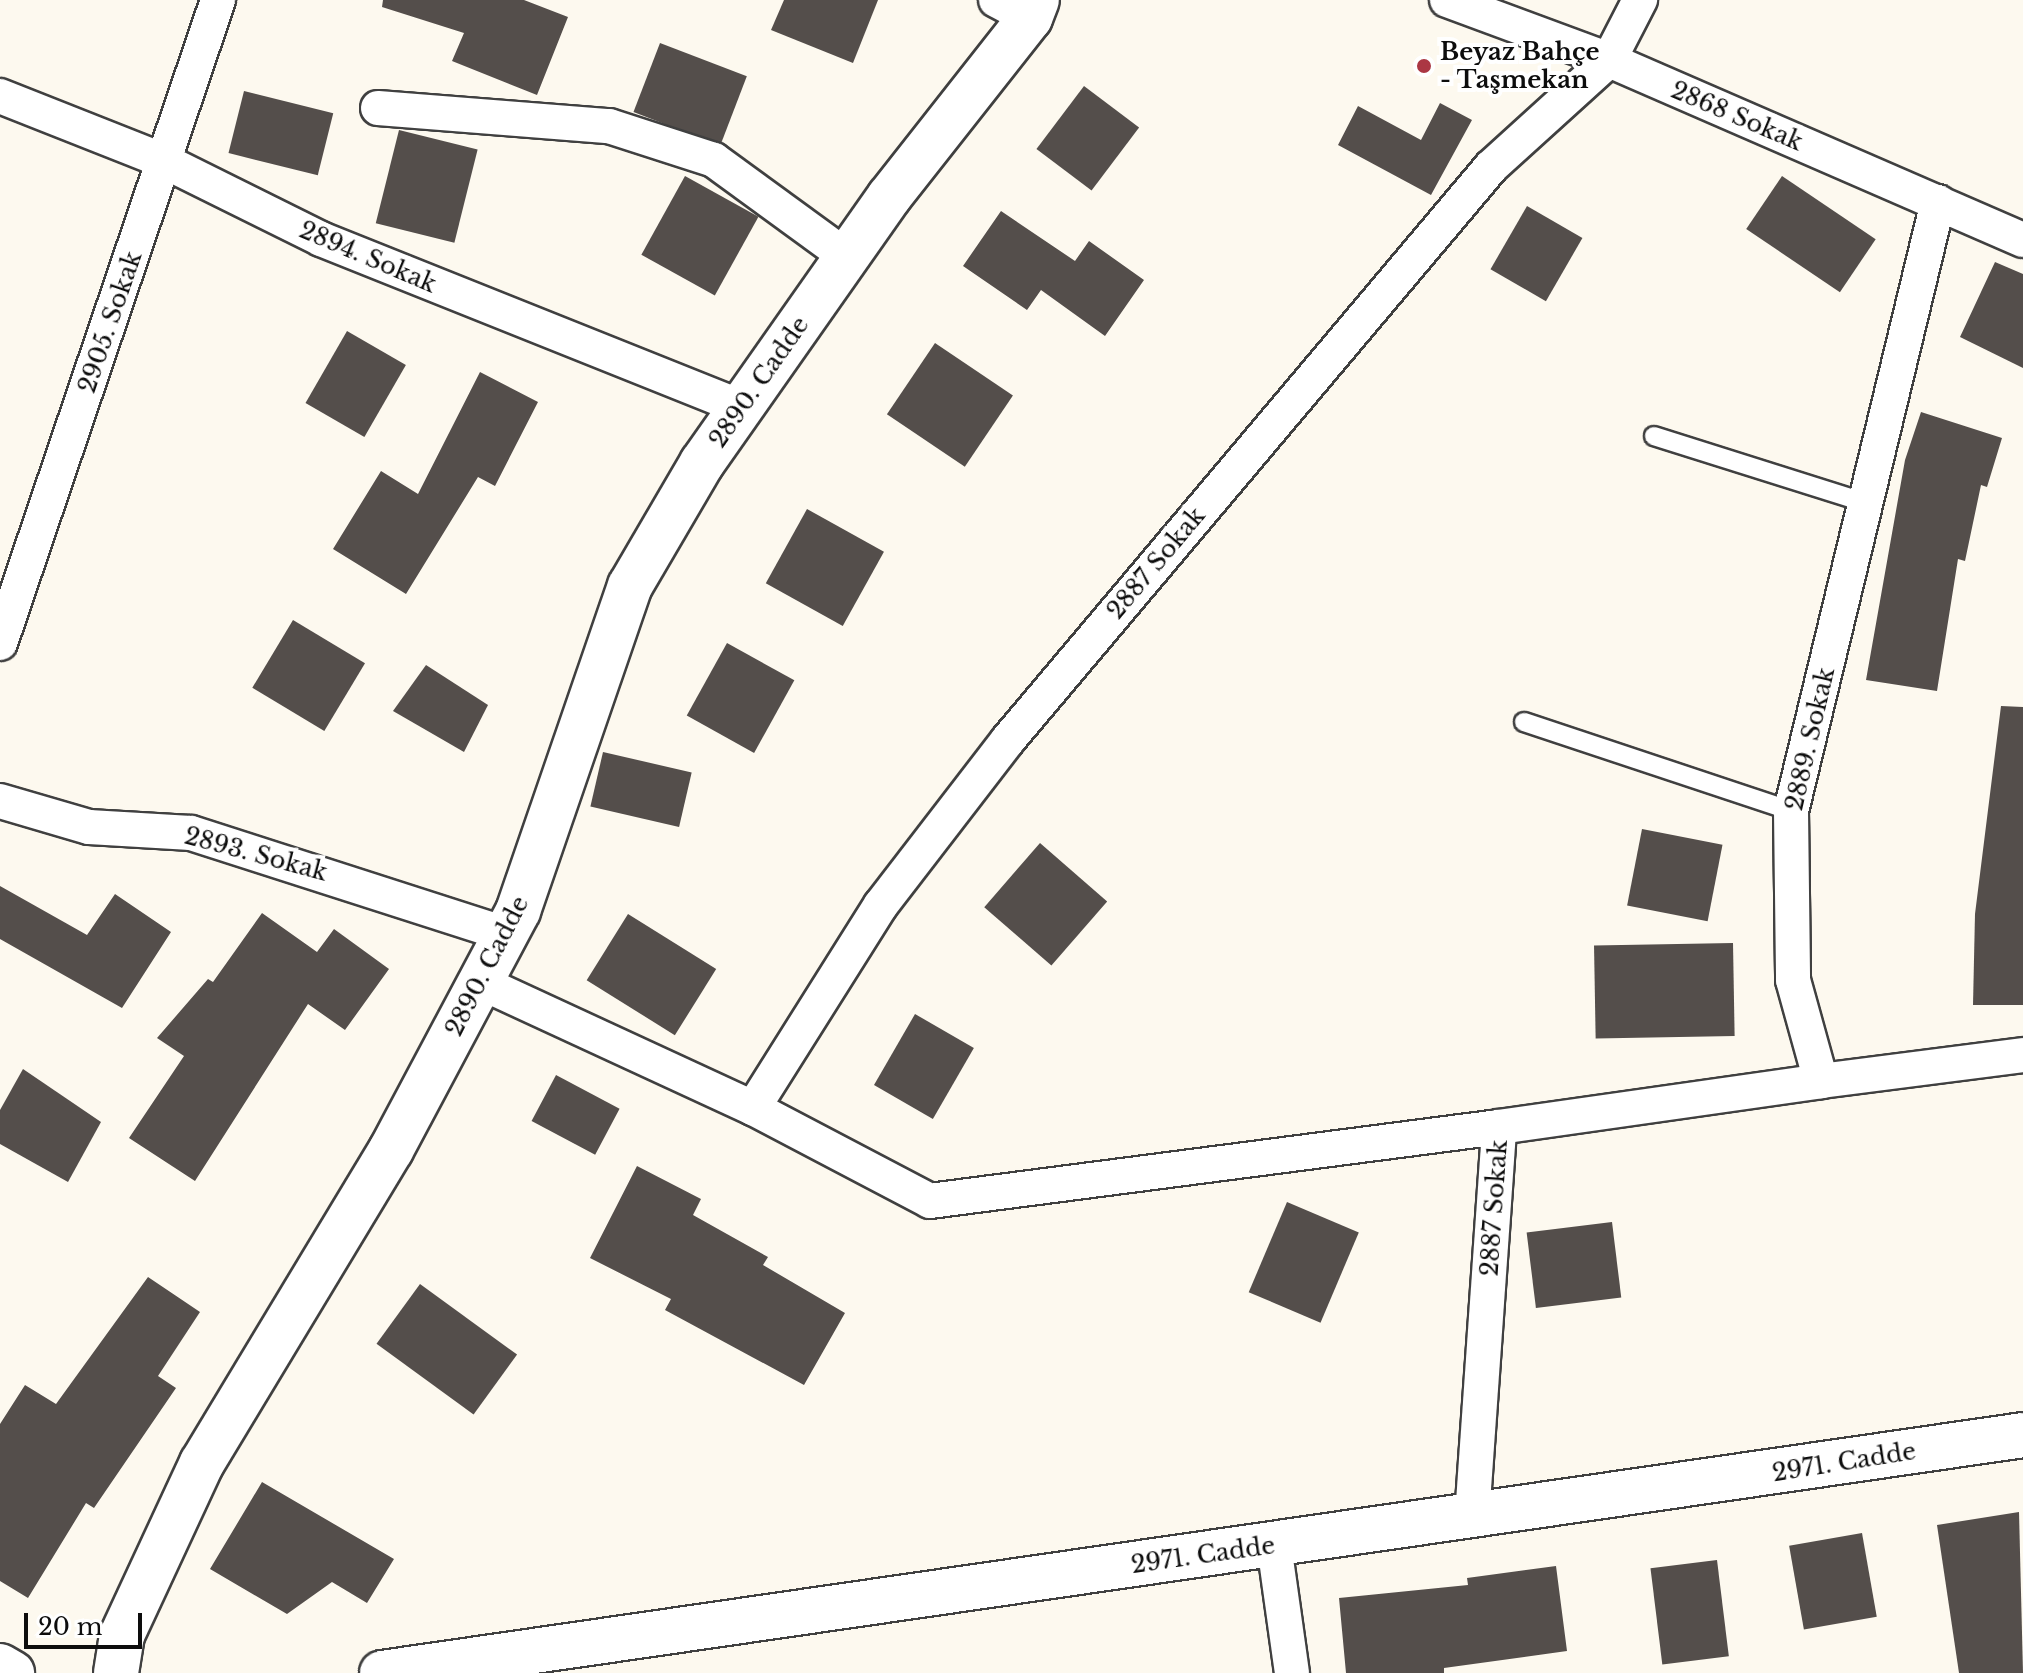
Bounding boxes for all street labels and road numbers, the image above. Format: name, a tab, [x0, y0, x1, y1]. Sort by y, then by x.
street label: 2868 Sokak	[1667, 75, 1807, 157]
street label: 2894. Sokak	[295, 215, 441, 299]
street label: 2905. Sokak	[72, 247, 148, 397]
street label: 2890. Cadde	[703, 311, 815, 453]
street label: 2887 Sokak	[1101, 501, 1211, 625]
street label: 2889. Sokak	[1780, 665, 1840, 813]
street label: 2893. Sokak	[181, 821, 331, 887]
street label: 2890. Cadde	[439, 891, 535, 1041]
street label: 2887 Sokak	[1475, 1139, 1513, 1277]
street label: 2971. Cadde	[1770, 1436, 1918, 1488]
street label: 2971. Cadde	[1129, 1531, 1277, 1579]

